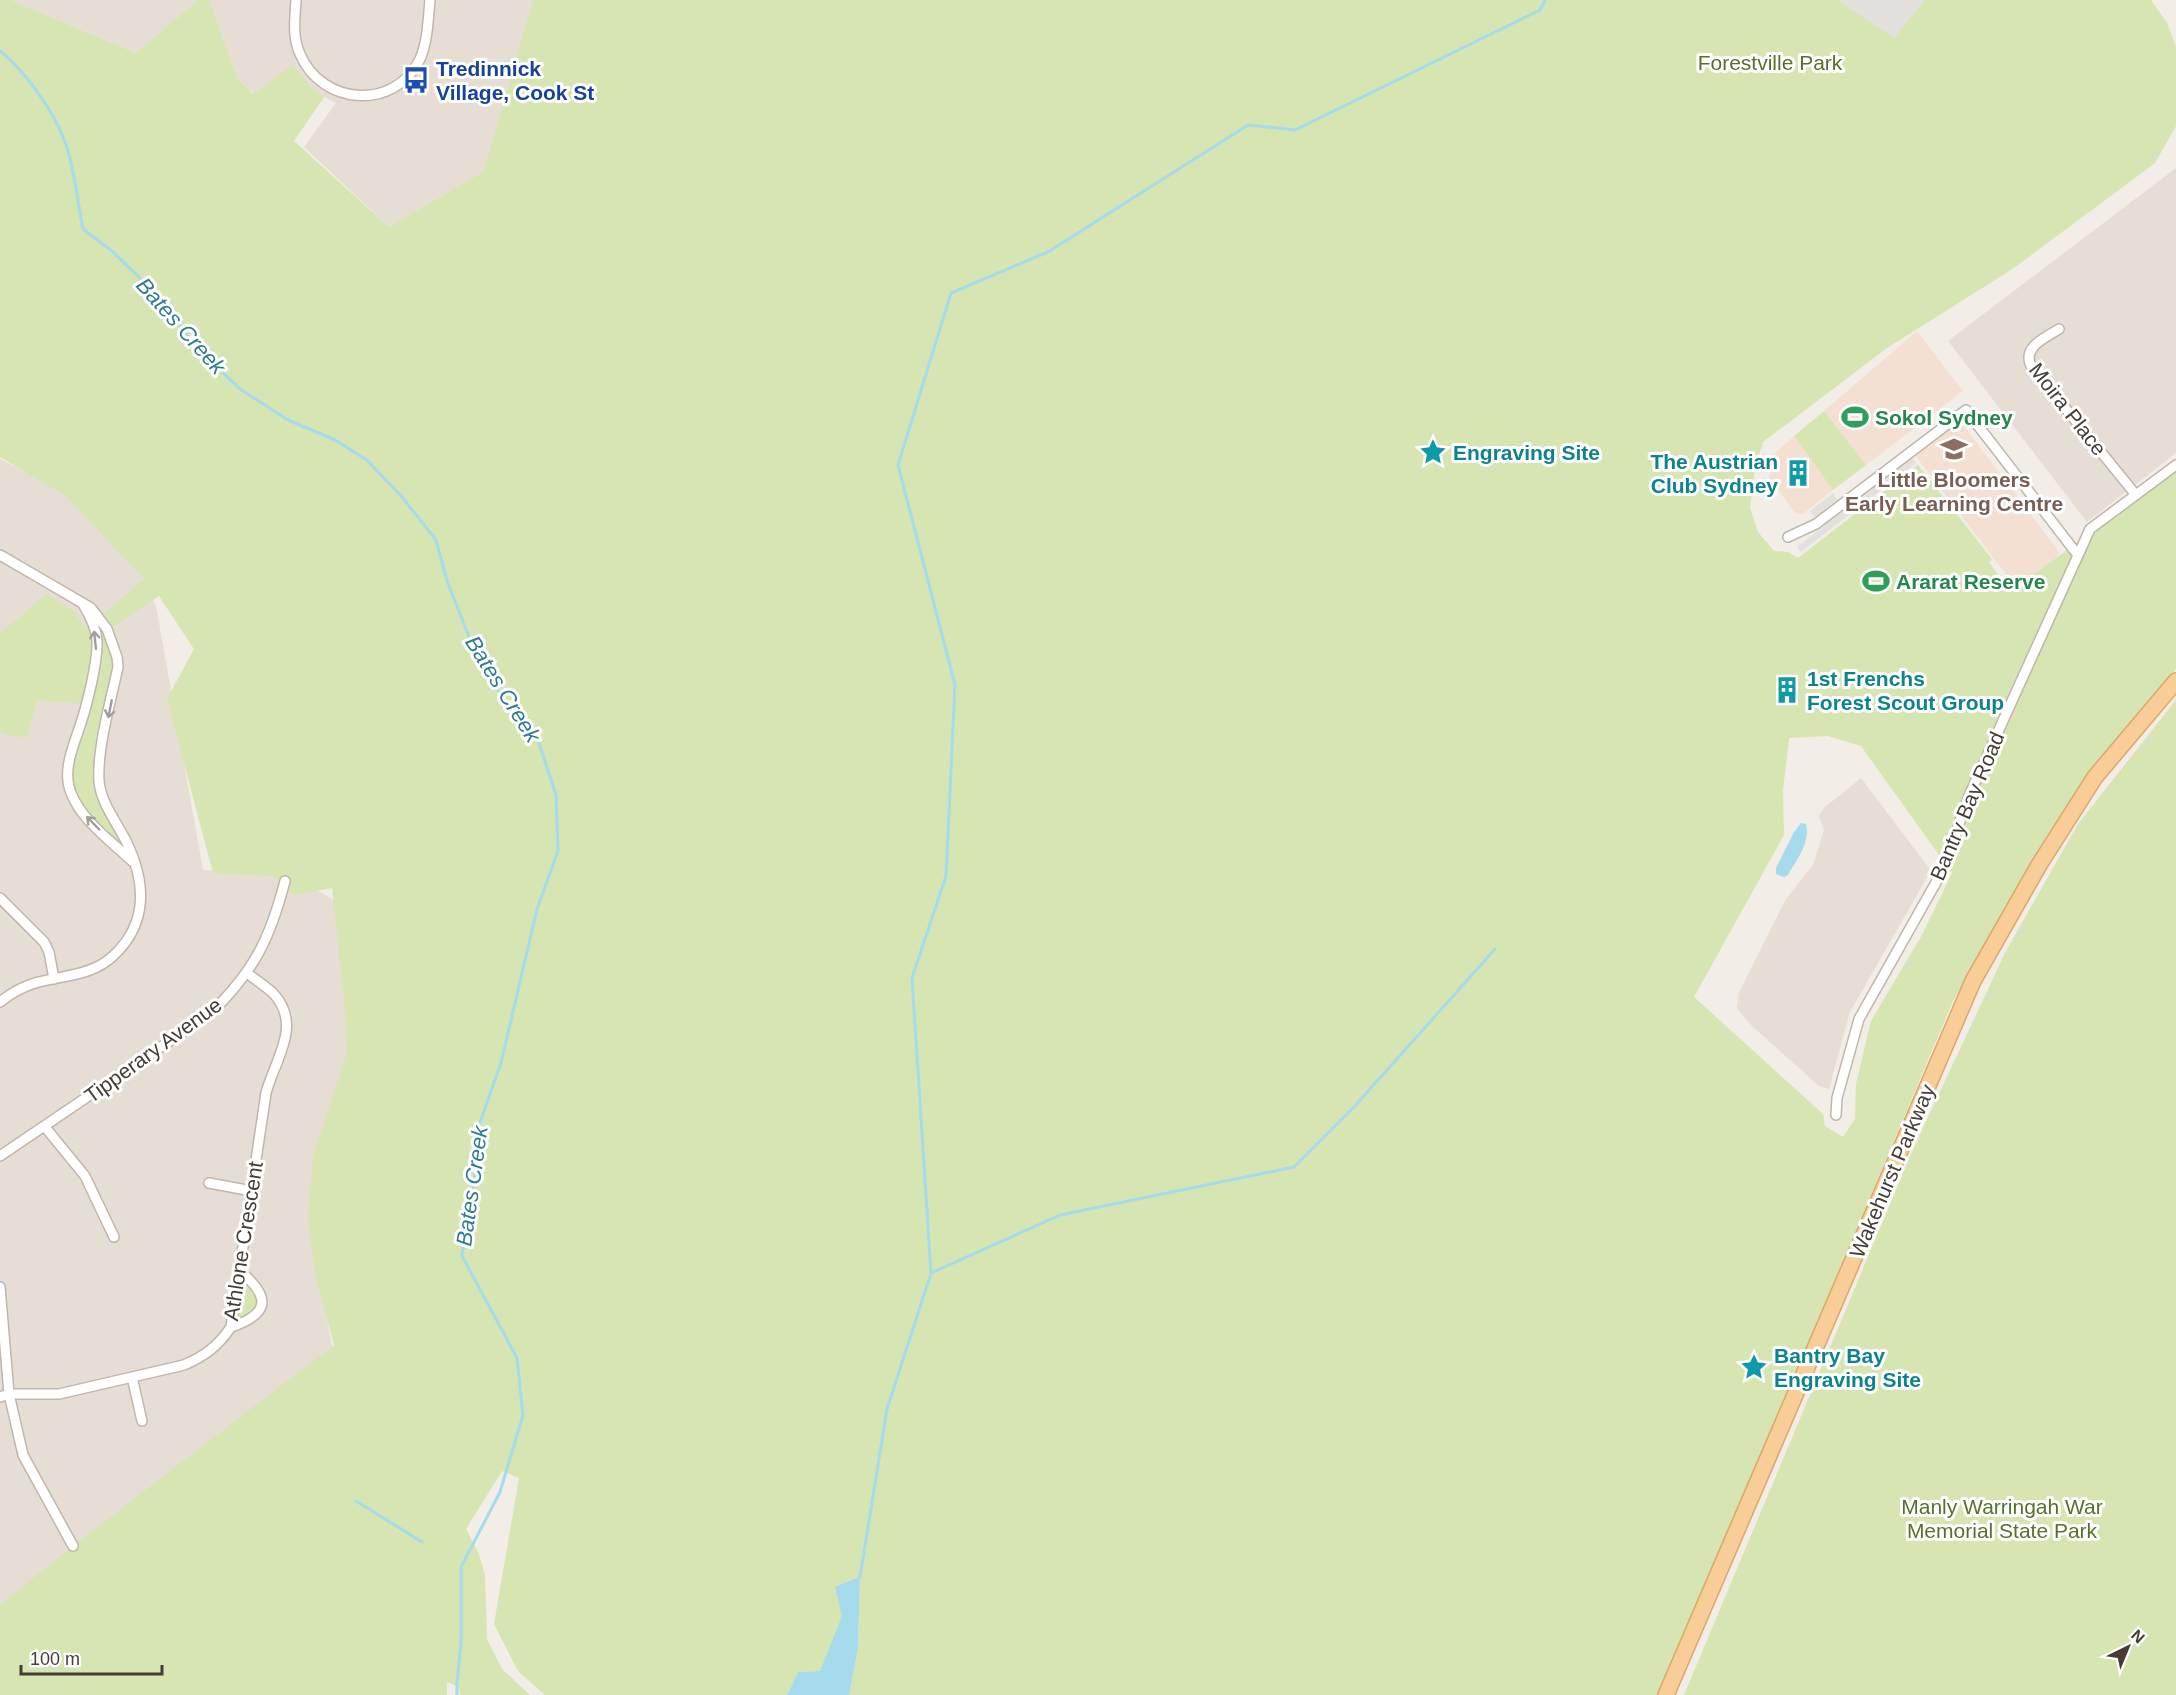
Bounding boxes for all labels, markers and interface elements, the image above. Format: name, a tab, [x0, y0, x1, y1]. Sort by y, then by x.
park label: Forestville Park	[1698, 51, 1843, 74]
place label: Tredinnick Village, Cook St	[436, 57, 594, 104]
bus stop icon: Tredinnick Village, Cook St	[401, 65, 431, 95]
water label: Bates Creek	[131, 273, 231, 380]
street label: Moira Place	[2025, 358, 2111, 460]
sports icon: Sokol Sydney	[1840, 402, 1870, 432]
place label: Sokol Sydney	[1875, 406, 2013, 429]
school or university icon: Little Bloomers Early Learning Centre	[1939, 434, 1969, 464]
place icon: Engraving Site	[1418, 437, 1448, 467]
place label: Engraving Site	[1453, 441, 1600, 464]
place label: The Austrian Club Sydney	[1650, 450, 1778, 497]
building icon: The Austrian Club Sydney	[1783, 458, 1813, 488]
place label: Little Bloomers Early Learning Centre	[1845, 468, 2063, 515]
sports icon: Ararat Reserve	[1861, 566, 1891, 596]
place label: Ararat Reserve	[1896, 570, 2045, 593]
one-way arrow	[89, 631, 100, 650]
water label: Bates Creek	[460, 631, 546, 748]
place label: 1st Frenchs Forest Scout Group	[1807, 667, 2004, 714]
building icon: 1st Frenchs Forest Scout Group	[1772, 675, 1802, 705]
one-way arrow	[104, 699, 115, 719]
street label: Bantry Bay Road	[1925, 728, 2009, 884]
one-way arrow	[86, 816, 100, 831]
street label: Tipperary Avenue	[80, 993, 226, 1107]
street label: Wakehurst Parkway	[1845, 1080, 1939, 1261]
water label: Bates Creek	[451, 1123, 493, 1248]
street label: Athlone Crescent	[219, 1159, 267, 1322]
place label: Bantry Bay Engraving Site	[1774, 1344, 1921, 1391]
place icon: Bantry Bay Engraving Site	[1739, 1352, 1769, 1382]
park label: Manly Warringah War Memorial State Park	[1901, 1495, 2103, 1542]
north arrow	[2098, 1617, 2158, 1677]
text: N	[2128, 1626, 2148, 1647]
scale bar	[21, 1638, 162, 1676]
text: 100 m	[30, 1649, 80, 1669]

